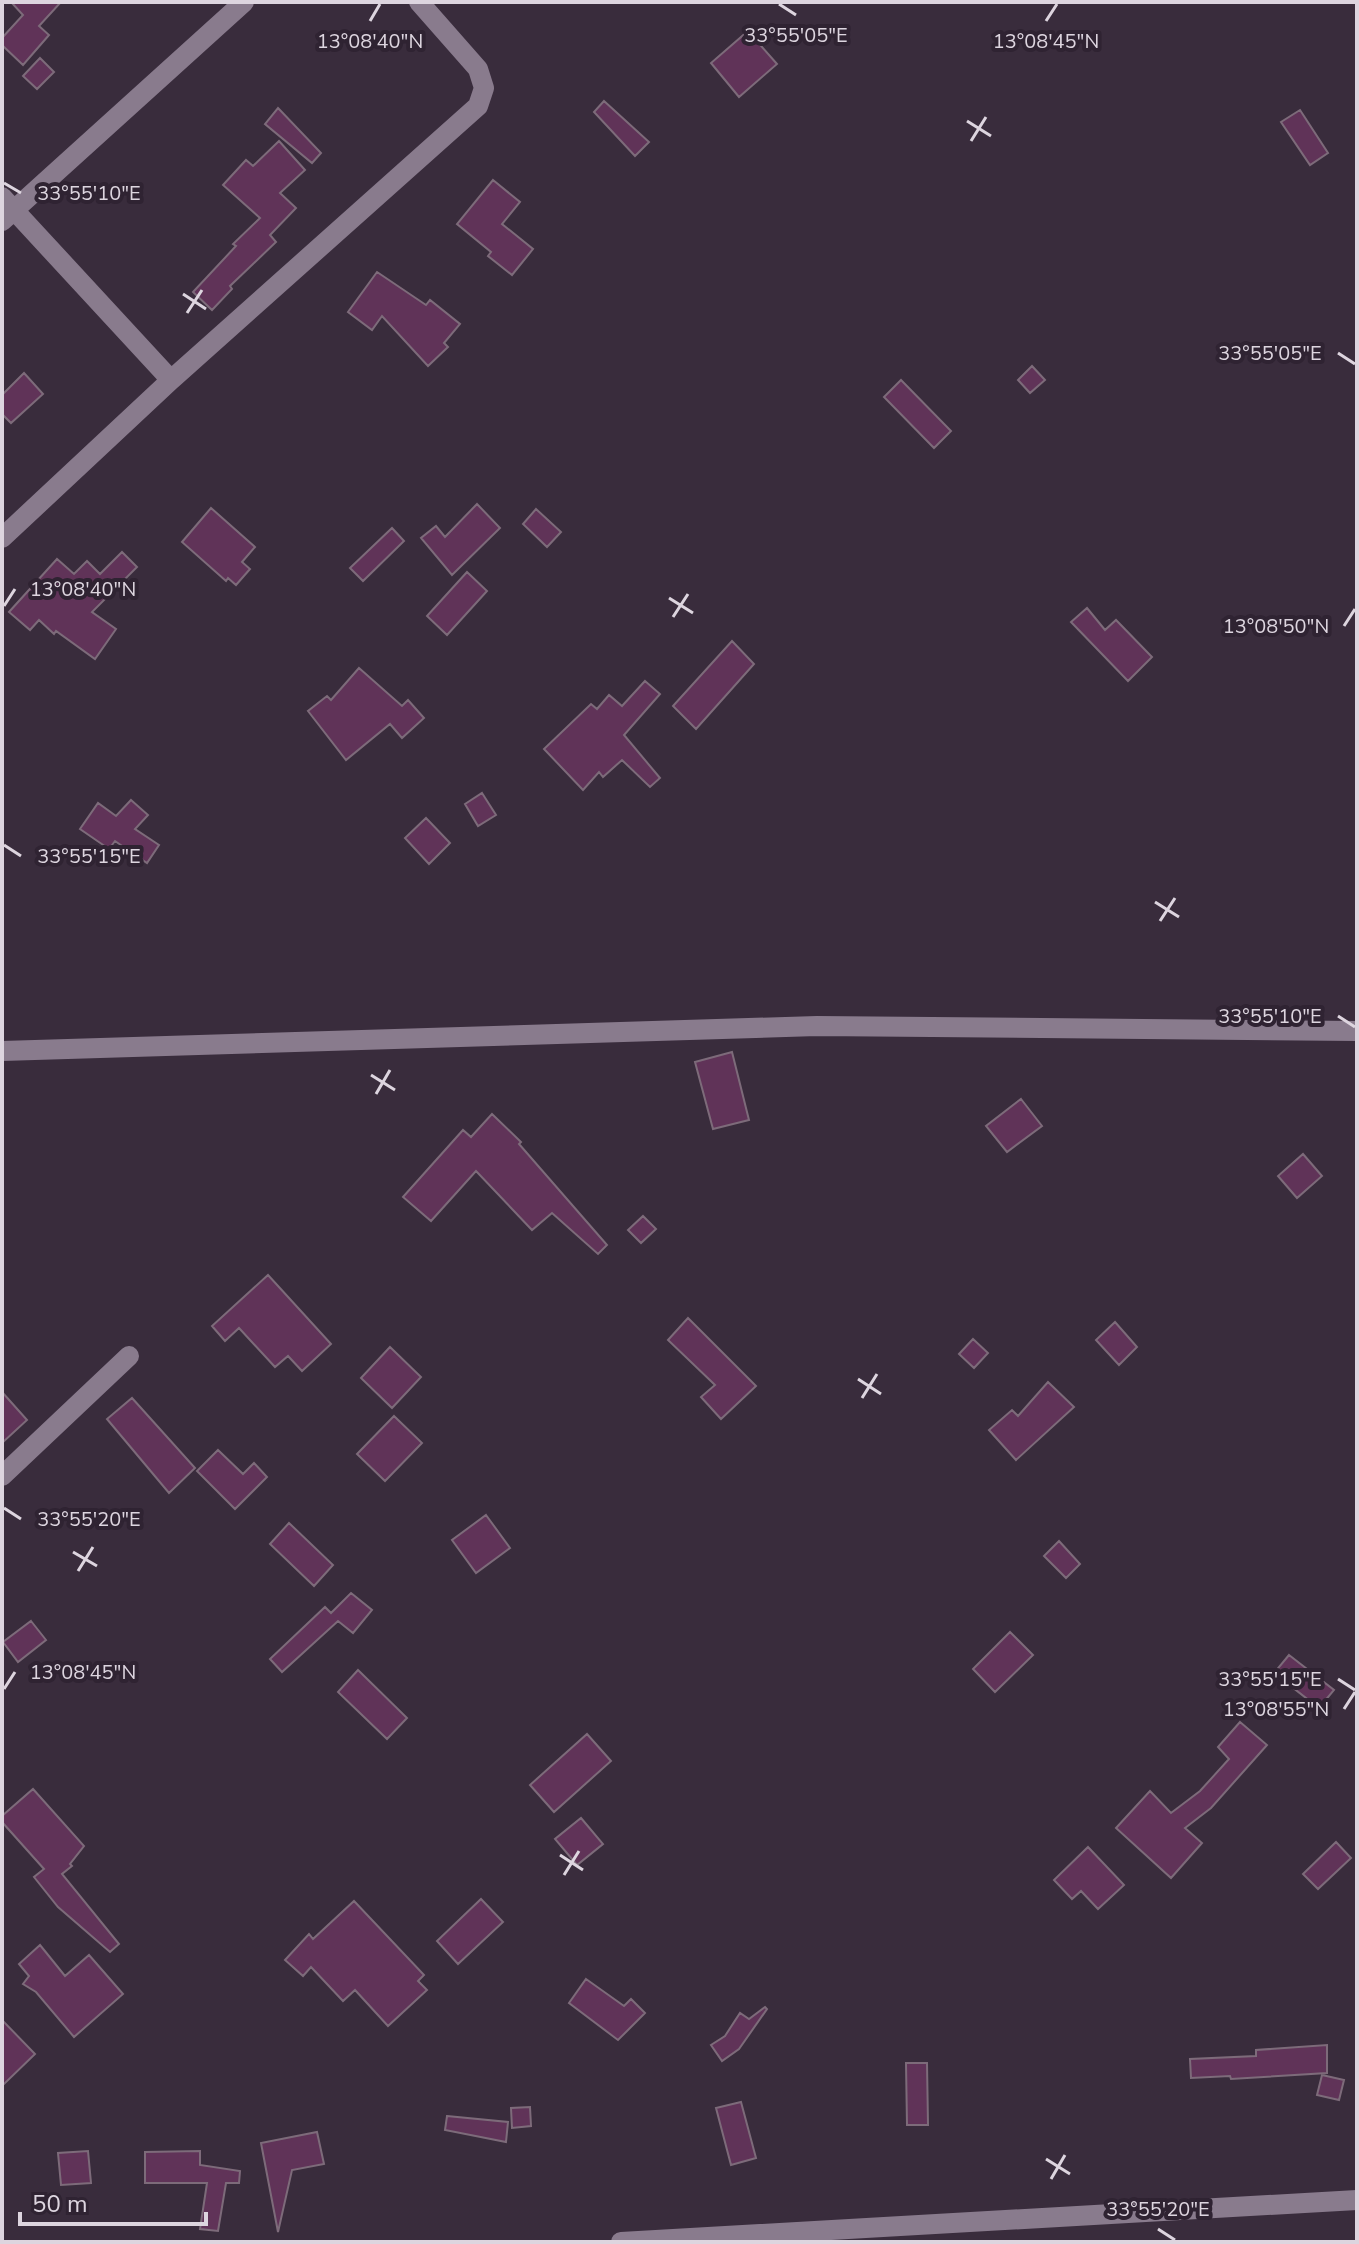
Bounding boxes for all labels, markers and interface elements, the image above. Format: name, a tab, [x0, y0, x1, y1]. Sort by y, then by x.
text: 33°55'05"E	[744, 22, 848, 49]
text: 13°08'40"N	[317, 28, 423, 55]
text: 13°08'45"N	[993, 28, 1099, 55]
text: 33°55'10"E	[37, 180, 141, 207]
text: 33°55'05"E	[1218, 340, 1322, 367]
text: 13°08'40"N	[30, 576, 136, 603]
text: 13°08'50"N	[1223, 613, 1329, 640]
text: 33°55'15"E	[37, 843, 141, 870]
text: 33°55'10"E	[1218, 1003, 1322, 1030]
text: 33°55'20"E	[37, 1506, 141, 1533]
text: 13°08'45"N	[30, 1659, 136, 1686]
text: 33°55'15"E	[1218, 1666, 1322, 1693]
text: 13°08'55"N	[1223, 1696, 1329, 1723]
scale bar	[20, 2176, 206, 2226]
text: 50 m	[32, 2188, 88, 2220]
text: 33°55'20"E	[1106, 2196, 1210, 2223]

